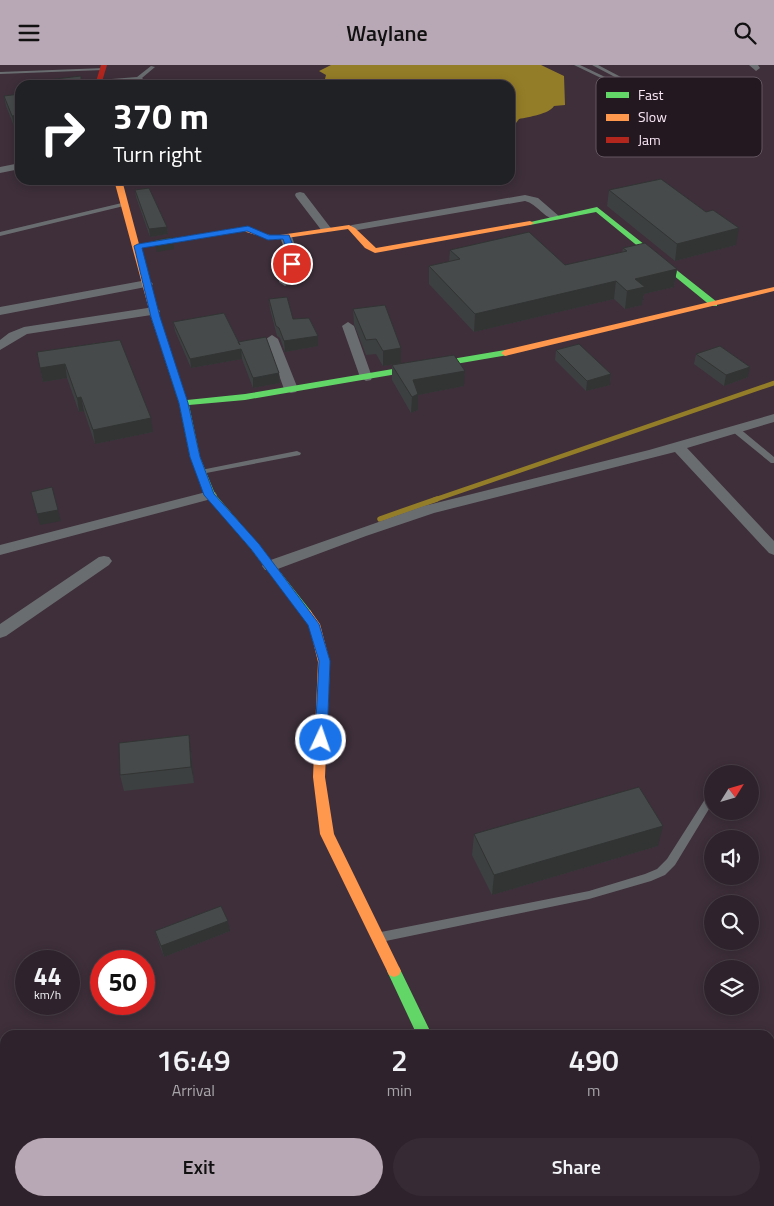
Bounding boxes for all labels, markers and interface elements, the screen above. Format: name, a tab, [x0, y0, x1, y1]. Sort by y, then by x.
text: Waylane	[346, 16, 428, 50]
icon: menu	[15, 19, 43, 47]
icon: search	[731, 19, 759, 47]
legend	[596, 77, 762, 157]
text: Fast	[638, 84, 663, 105]
text: 370 m	[113, 89, 209, 143]
icon: right	[30, 100, 95, 165]
text: Slow	[638, 106, 667, 127]
text: Jam	[638, 129, 661, 150]
text: Turn right	[113, 137, 202, 171]
pin	[271, 243, 313, 285]
icon: arrive	[278, 250, 306, 278]
position arrow	[294, 713, 346, 765]
north arrow	[704, 765, 759, 820]
map controls	[704, 765, 759, 1015]
button: sound	[704, 830, 759, 885]
button: search	[704, 895, 759, 950]
speed limit sign: 50	[90, 950, 155, 1015]
text: 44	[33, 957, 62, 995]
button: layers	[704, 960, 759, 1015]
text: km/h	[34, 985, 61, 1004]
text: 16:49	[156, 1037, 231, 1083]
text: 2	[391, 1037, 408, 1083]
text: 490	[568, 1037, 619, 1083]
text: Arrival	[172, 1078, 215, 1102]
text: min	[387, 1078, 412, 1102]
text: m	[587, 1078, 600, 1102]
button: Exit	[15, 1138, 383, 1196]
button: Share	[393, 1138, 760, 1196]

